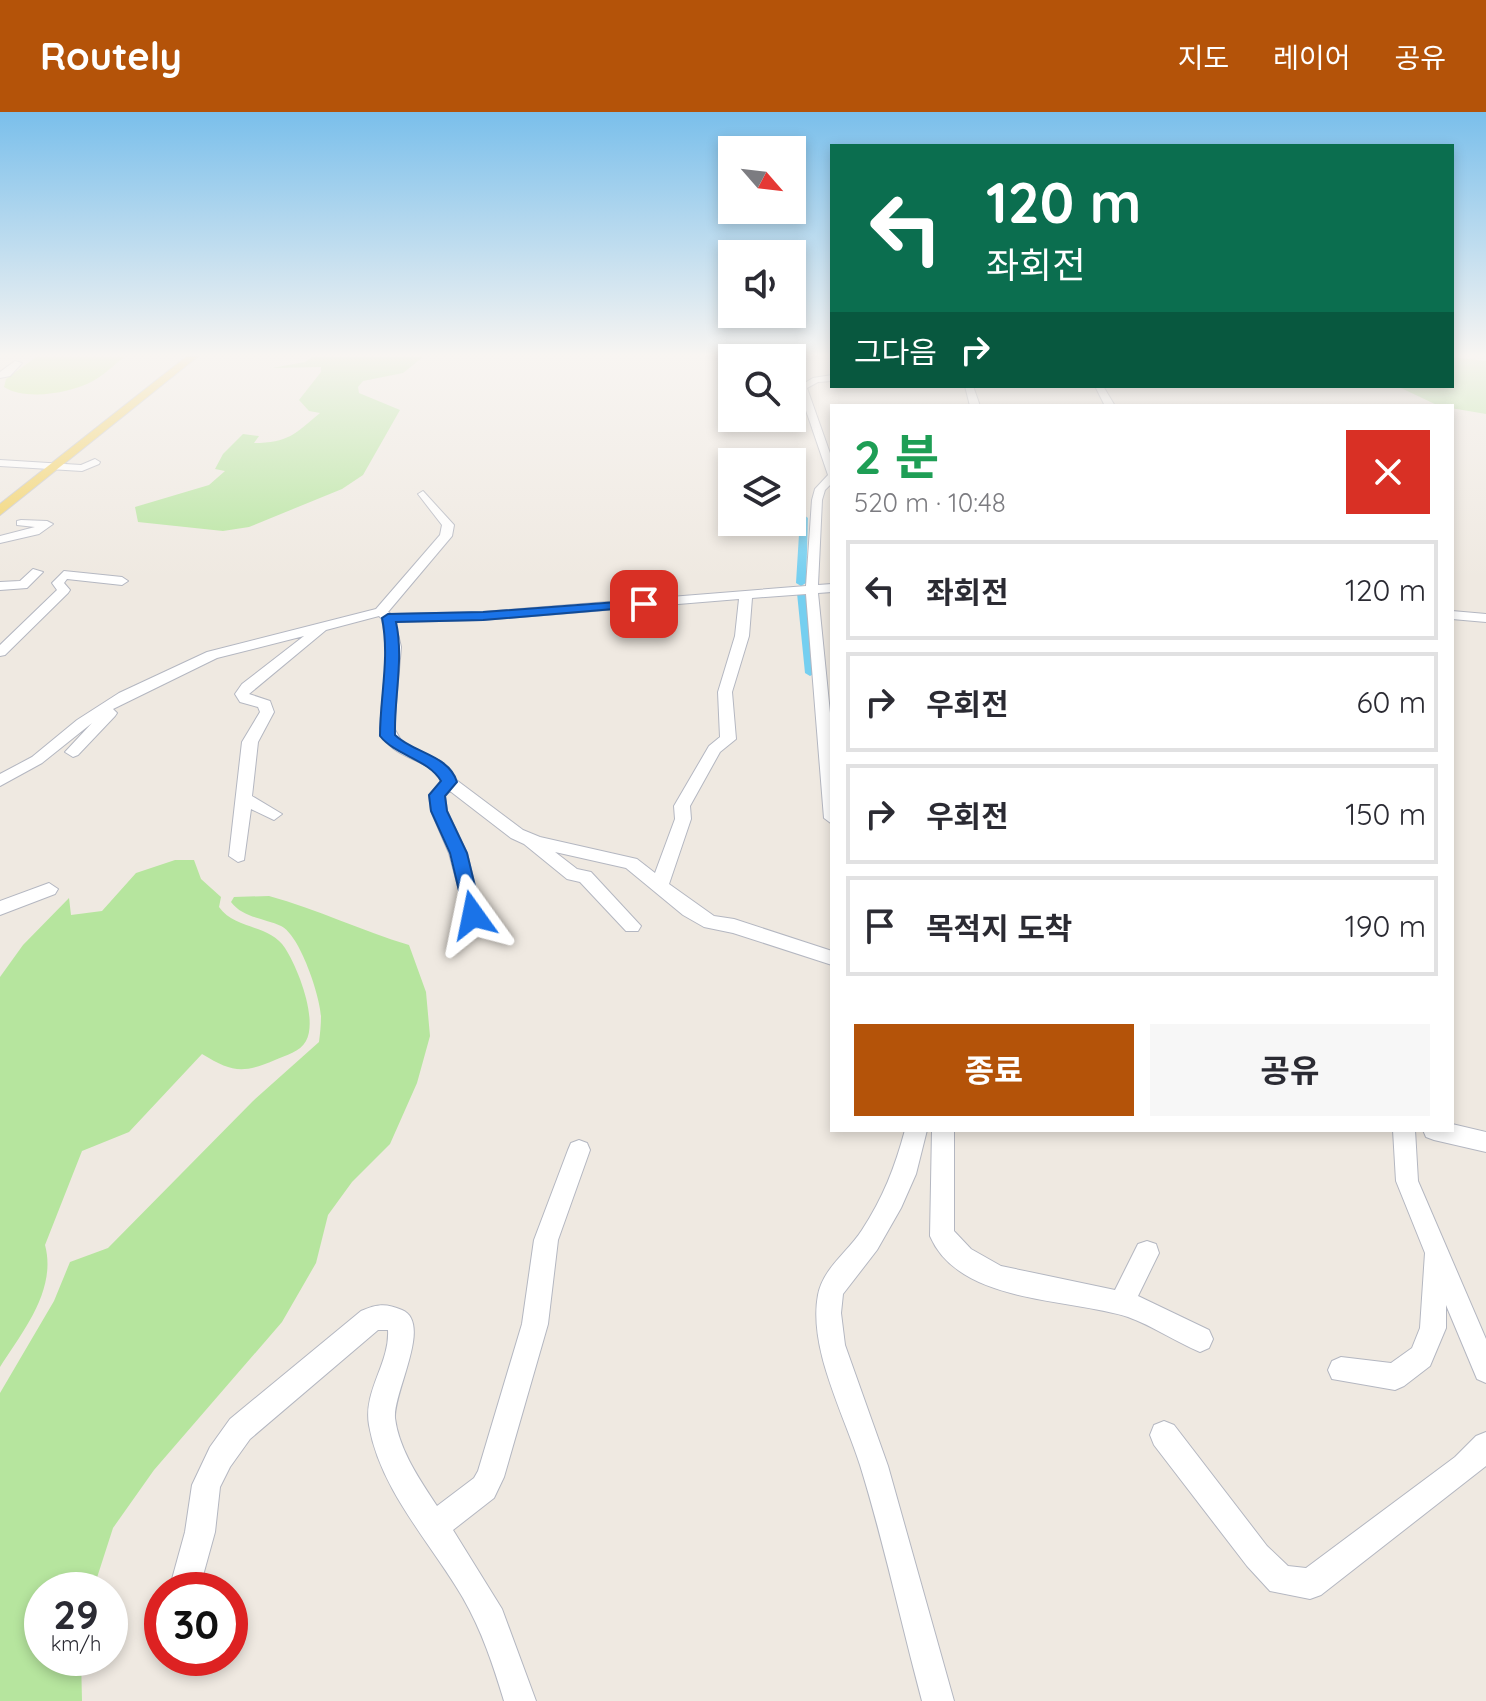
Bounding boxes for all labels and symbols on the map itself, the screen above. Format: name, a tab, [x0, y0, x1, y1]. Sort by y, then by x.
north arrow	[718, 136, 806, 224]
pin	[610, 570, 678, 638]
position arrow	[431, 873, 515, 957]
speed limit sign: 30	[144, 1572, 248, 1676]

